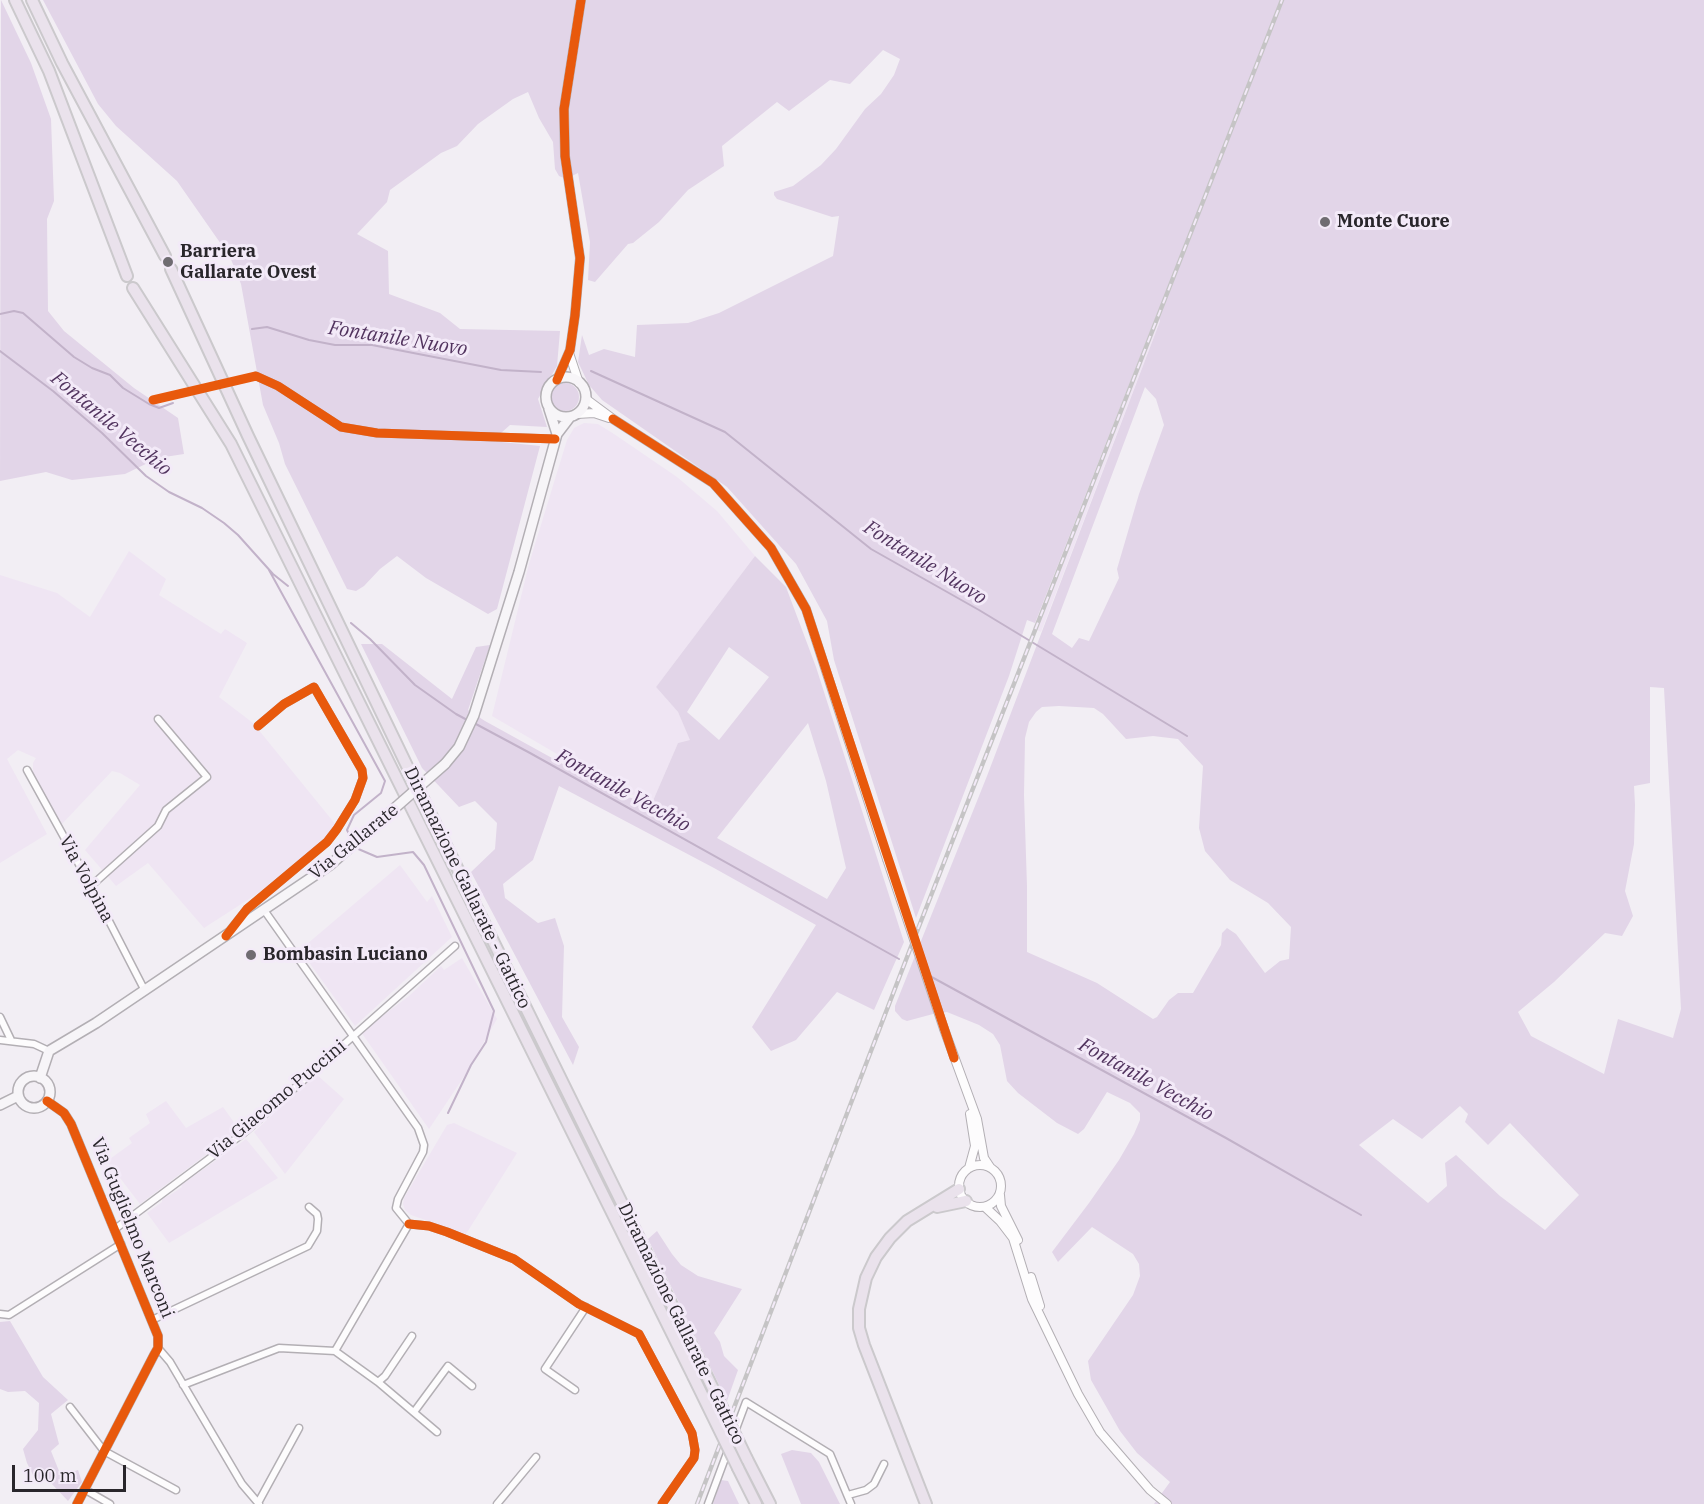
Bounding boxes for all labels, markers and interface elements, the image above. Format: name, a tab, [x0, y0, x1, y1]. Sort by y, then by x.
place label: Monte Cuore	[1337, 211, 1450, 233]
marker: Monte Cuore	[1318, 215, 1332, 229]
place label: Barriera Gallarate Ovest	[180, 241, 316, 284]
marker: Barriera Gallarate Ovest	[161, 255, 175, 269]
water label: Fontanile Nuovo	[327, 316, 469, 362]
water label: Fontanile Vecchio	[46, 367, 176, 481]
water label: Fontanile Nuovo	[859, 516, 991, 610]
water label: Fontanile Vecchio	[552, 744, 694, 838]
street label: Diramazione Gallarate - Gattico	[399, 764, 535, 1012]
street label: Via Gallarate	[305, 799, 403, 885]
street label: Via Volpina	[54, 832, 118, 926]
place label: Bombasin Luciano	[263, 944, 428, 966]
marker: Bombasin Luciano	[244, 948, 258, 962]
water label: Fontanile Vecchio	[1075, 1033, 1217, 1127]
street label: Via Giacomo Puccini	[203, 1036, 351, 1164]
street label: Via Guglielmo Marconi	[86, 1135, 178, 1321]
street label: Diramazione Gallarate - Gattico	[613, 1200, 749, 1448]
scale bar	[15, 1453, 129, 1491]
text: 100 m	[23, 1464, 77, 1487]

